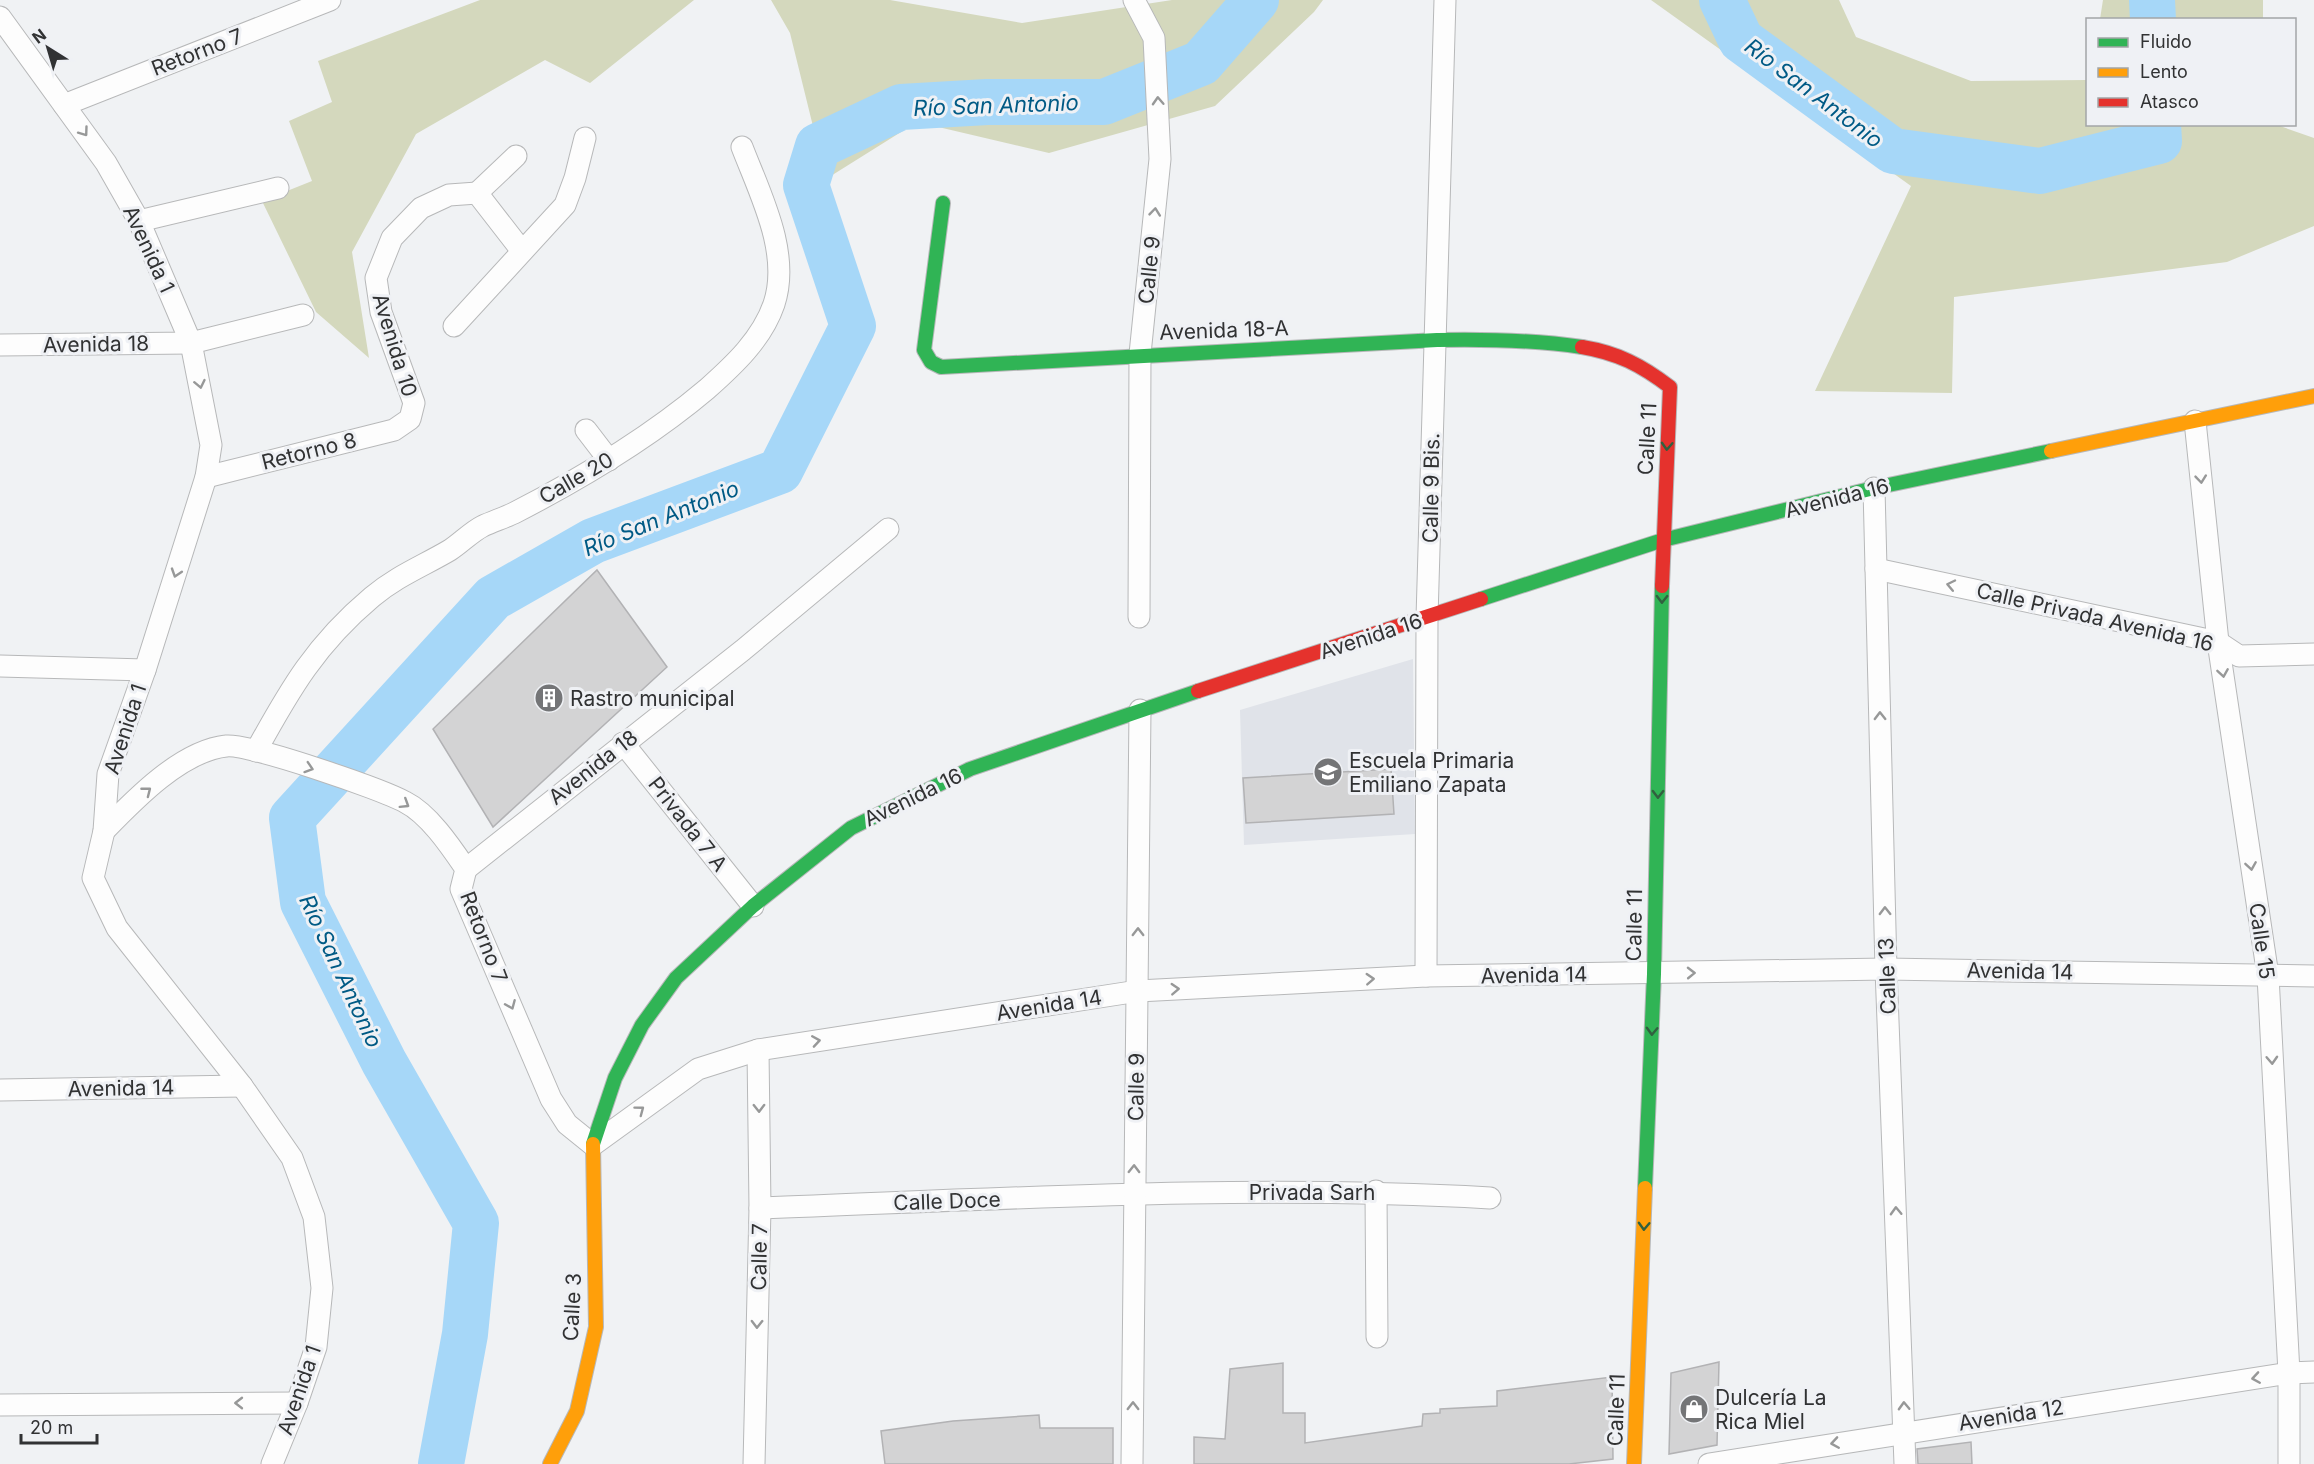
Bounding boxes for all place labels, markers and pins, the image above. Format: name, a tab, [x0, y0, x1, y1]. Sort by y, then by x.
building icon: Rastro municipal	[533, 682, 565, 714]
place label: Rastro municipal	[570, 686, 735, 711]
place label: Escuela Primaria Emiliano Zapata	[1349, 748, 1514, 797]
school or university icon: Escuela Primaria Emiliano Zapata	[1312, 756, 1344, 788]
place label: Dulcería La Rica Miel	[1715, 1385, 1827, 1434]
shop icon: Dulcería La Rica Miel	[1678, 1393, 1710, 1425]

